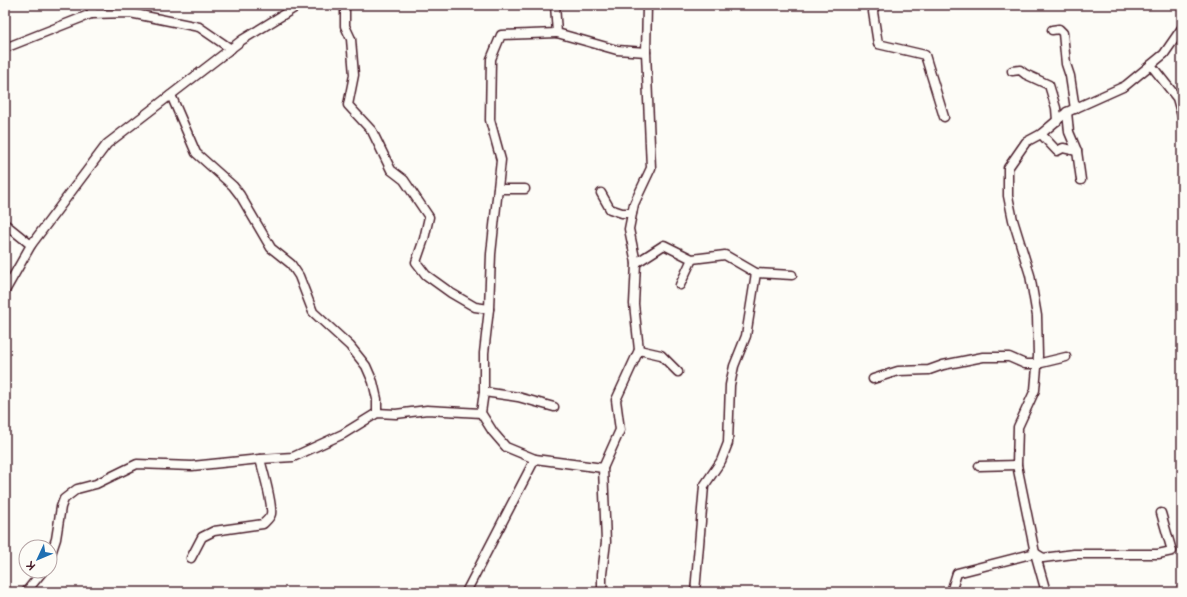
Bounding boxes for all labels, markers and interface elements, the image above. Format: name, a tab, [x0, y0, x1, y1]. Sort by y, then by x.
north arrow	[18, 539, 58, 579]
text: K	[24, 558, 38, 573]

